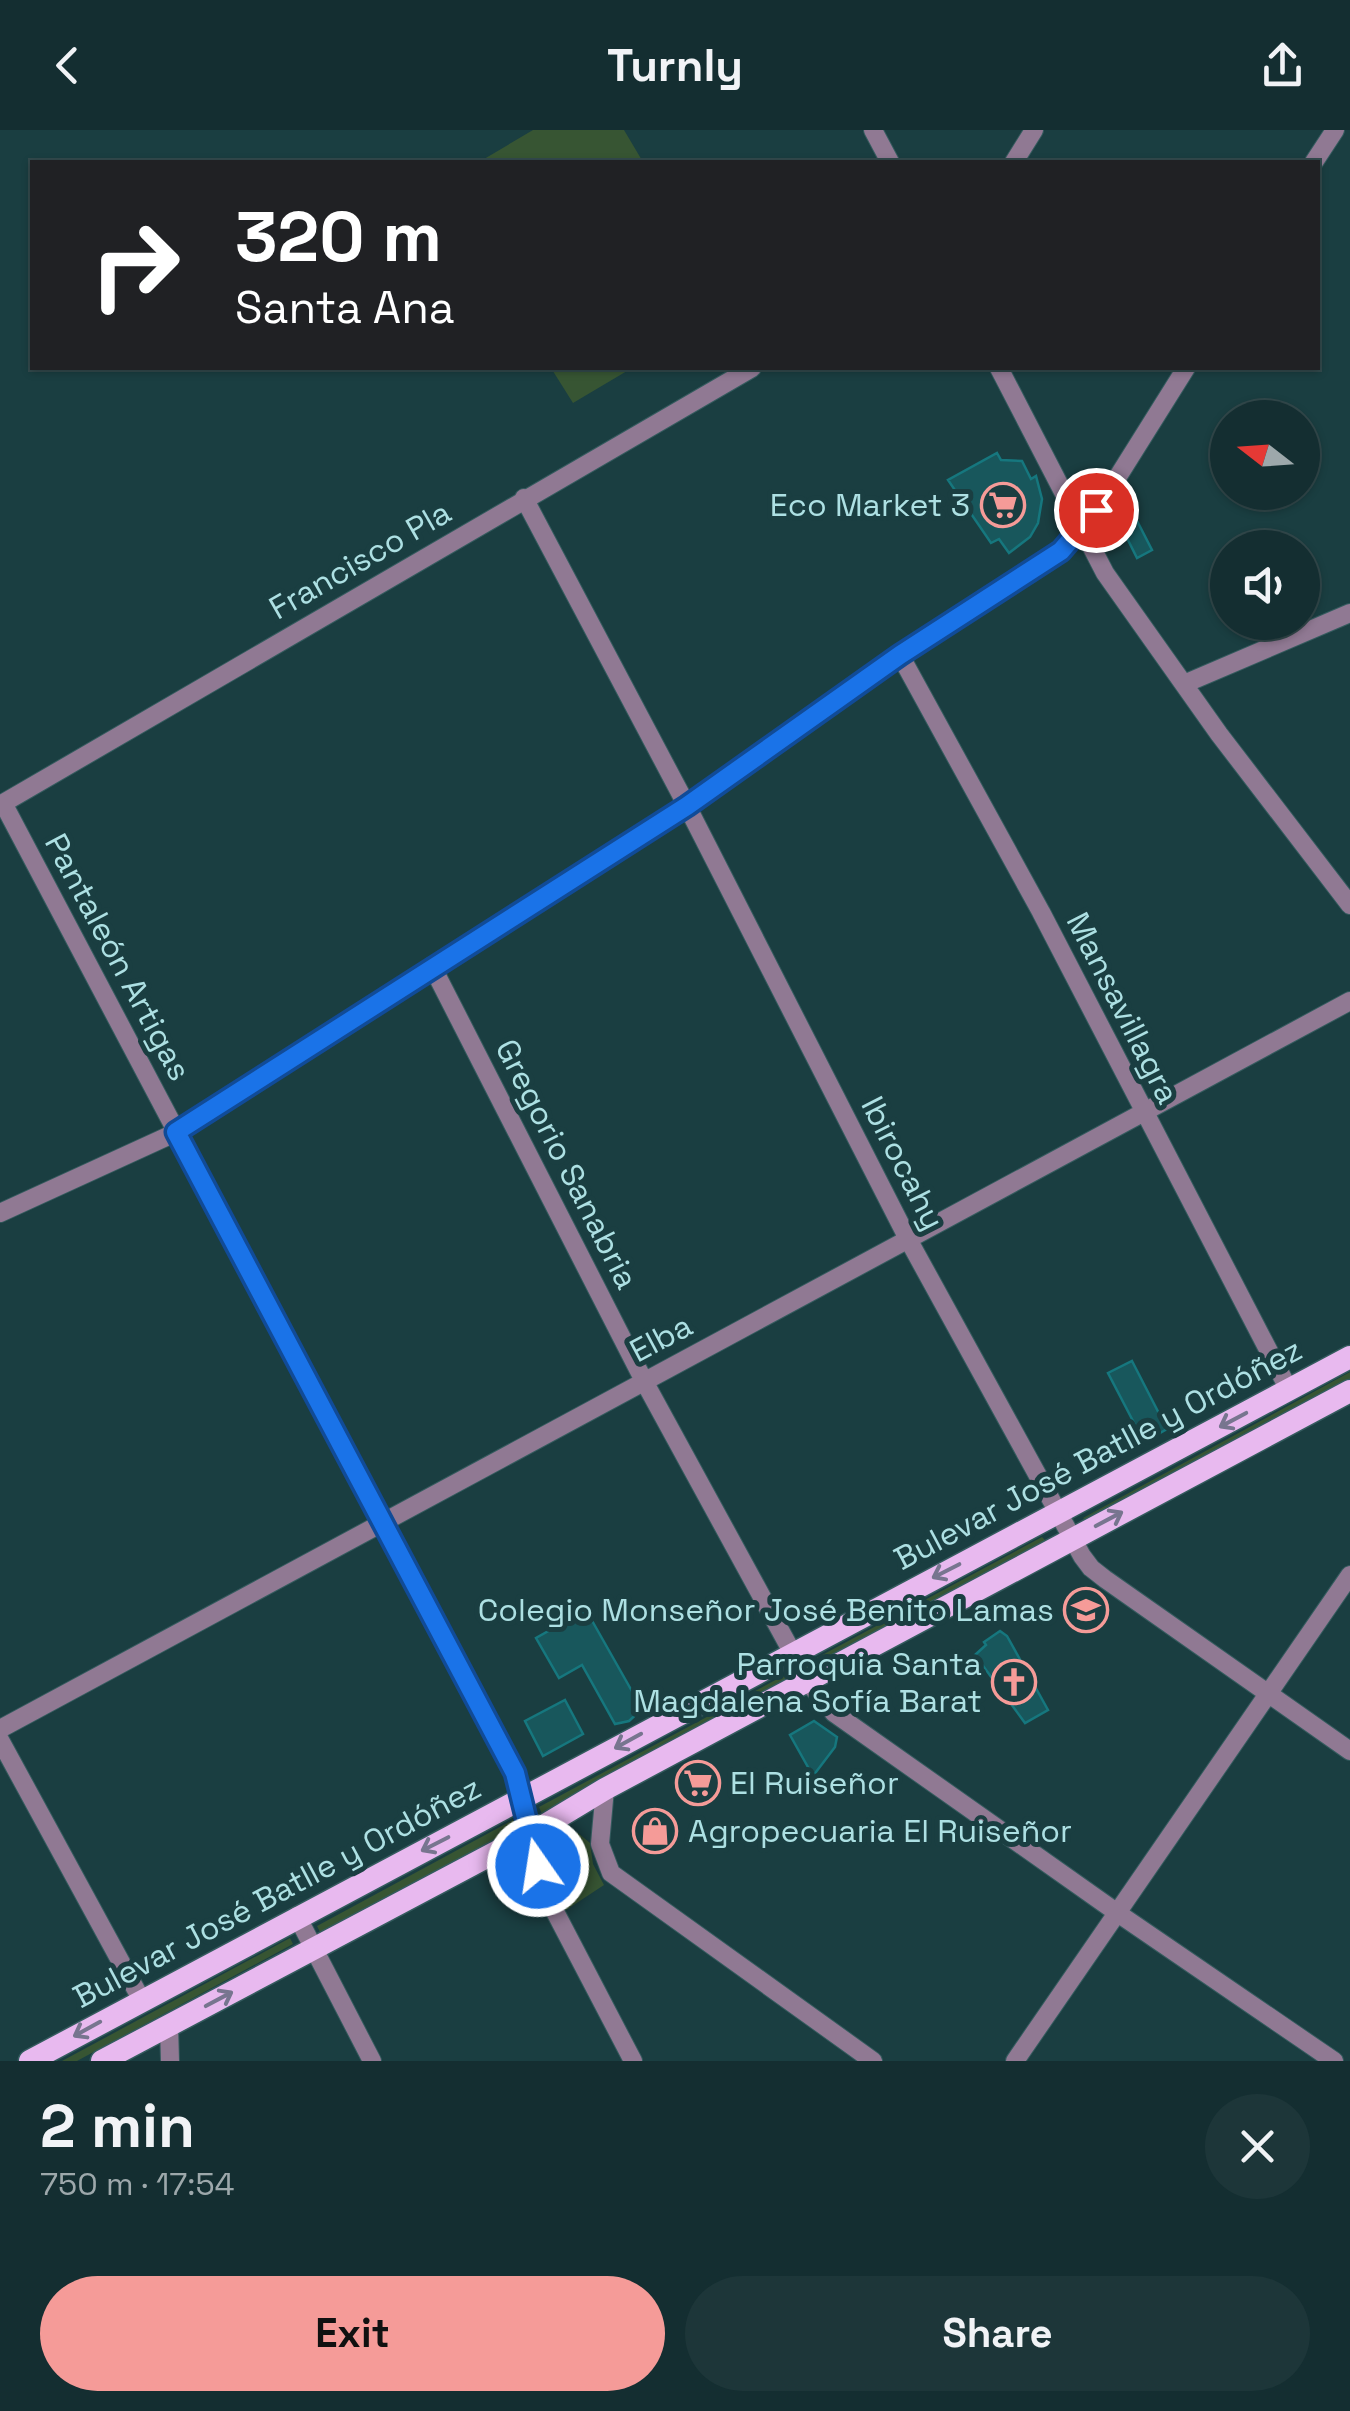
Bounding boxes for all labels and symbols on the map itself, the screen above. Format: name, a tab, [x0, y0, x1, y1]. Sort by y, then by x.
north arrow	[1210, 400, 1320, 510]
pin	[1054, 468, 1139, 553]
supermarket icon: Eco Market 3	[980, 482, 1026, 528]
place label: Eco Market 3	[770, 485, 970, 525]
street label: Francisco Pla	[262, 492, 458, 628]
street label: Pantaleón Artigas	[36, 827, 200, 1087]
street label: Mansavillagra	[1058, 906, 1188, 1110]
street label: Gregorio Sanabria	[487, 1033, 647, 1295]
street label: Ibirocahy	[852, 1090, 954, 1236]
street label: Elba	[623, 1305, 699, 1371]
street label: Bulevar José Batlle y Ordóñez	[887, 1329, 1309, 1579]
one-way arrow	[1219, 1410, 1249, 1430]
one-way arrow	[1093, 1508, 1123, 1528]
one-way arrow	[931, 1562, 961, 1581]
school or university icon: Colegio Monseñor José Benito Lamas	[1063, 1587, 1109, 1633]
place label: Colegio Monseñor José Benito Lamas	[478, 1590, 1054, 1630]
place label: Parroquia Santa Magdalena Sofía Barat	[633, 1644, 982, 1721]
church icon: Parroquia Santa Magdalena Sofía Barat	[991, 1659, 1037, 1705]
one-way arrow	[614, 1732, 644, 1752]
supermarket icon: El Ruiseñor	[675, 1760, 721, 1806]
place label: El Ruiseñor	[730, 1763, 899, 1803]
street label: Bulevar José Batlle y Ordóñez	[66, 1767, 488, 2017]
shop icon: Agropecuaria El Ruiseñor	[632, 1808, 678, 1854]
place label: Agropecuaria El Ruiseñor	[688, 1811, 1072, 1851]
position arrow	[486, 1814, 590, 1918]
one-way arrow	[421, 1835, 451, 1854]
one-way arrow	[204, 1988, 233, 2008]
one-way arrow	[72, 2020, 102, 2040]

